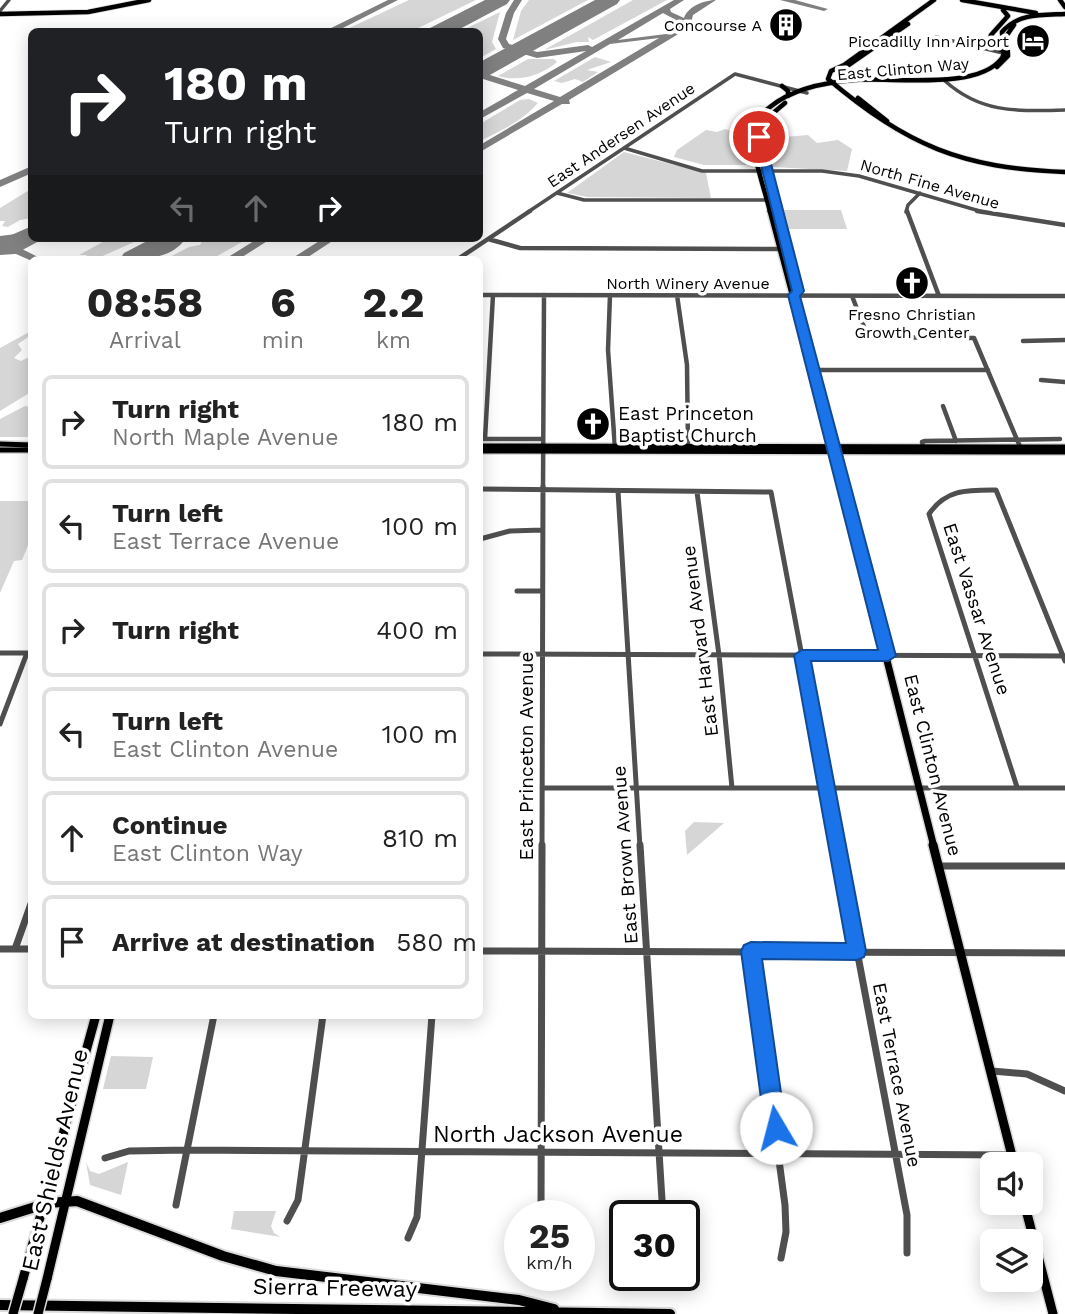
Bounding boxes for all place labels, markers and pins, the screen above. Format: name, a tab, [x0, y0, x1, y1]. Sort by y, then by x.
building icon: Concourse A	[767, 6, 805, 44]
place label: Concourse A	[664, 16, 762, 35]
hotel icon: Piccadilly Inn Airport	[1014, 22, 1052, 60]
place label: Piccadilly Inn Airport	[848, 32, 1009, 51]
pin	[729, 107, 789, 167]
church icon: Fresno Christian Growth Center	[893, 264, 931, 302]
place label: Fresno Christian Growth Center	[848, 305, 976, 342]
place label: East Princeton Baptist Church	[618, 402, 757, 447]
church icon: East Princeton Baptist Church	[574, 405, 612, 443]

